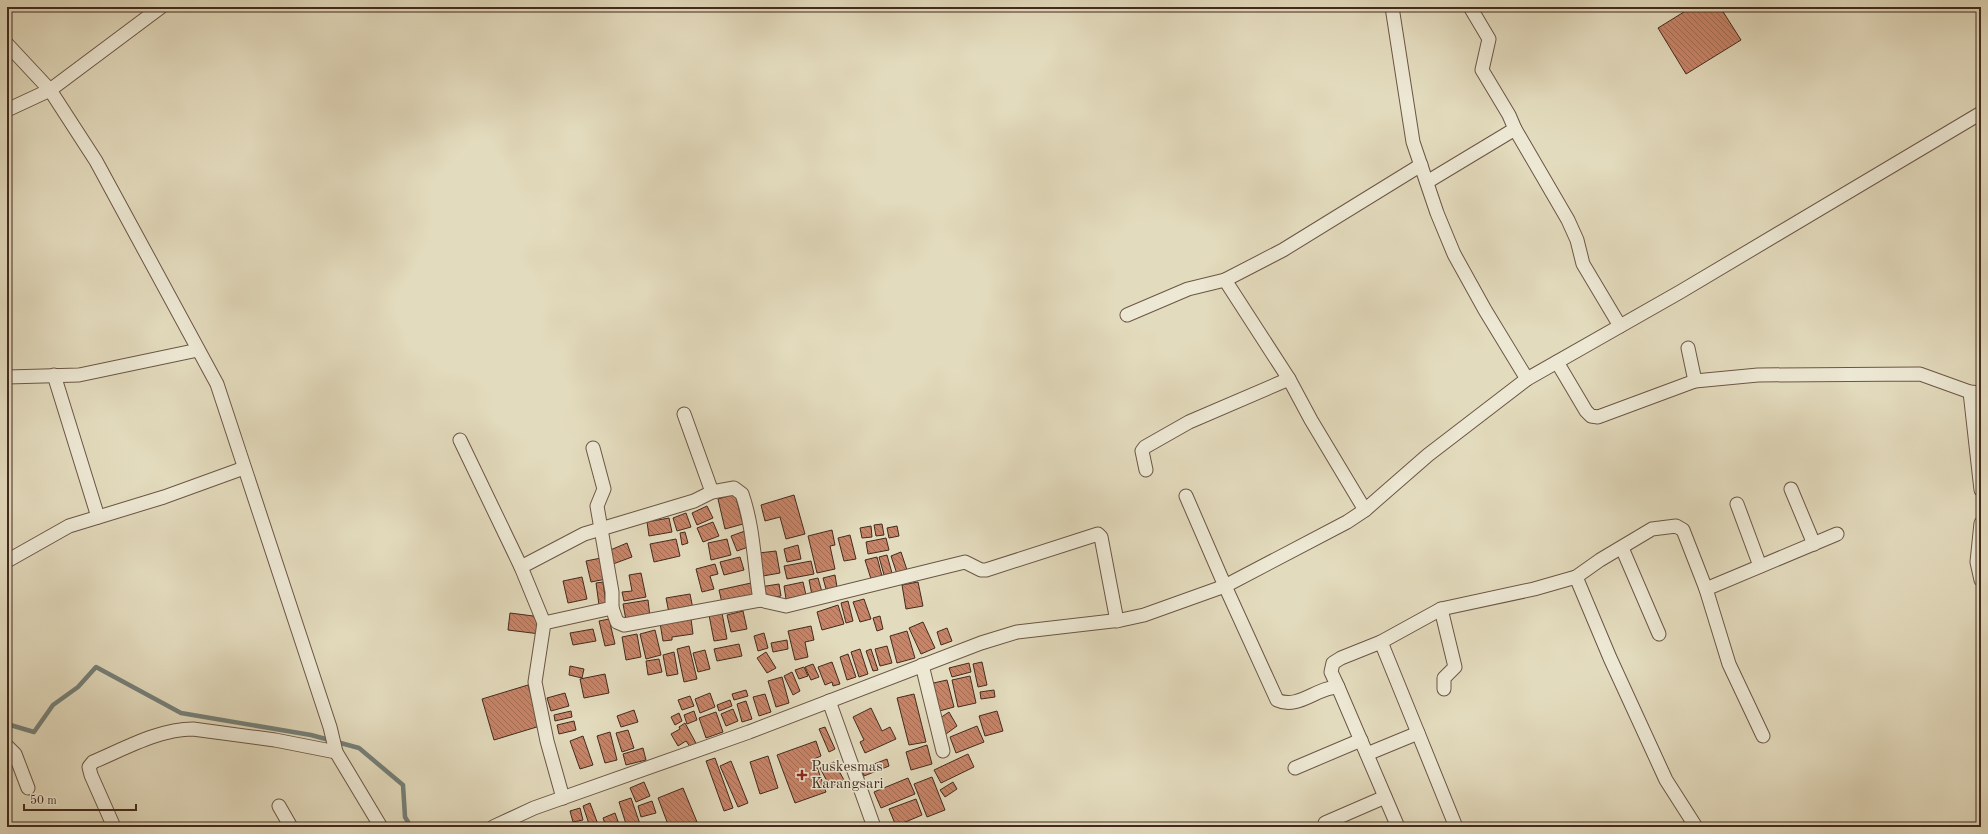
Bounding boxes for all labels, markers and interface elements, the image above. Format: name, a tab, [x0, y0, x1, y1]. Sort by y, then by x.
place label: Puskesmas Karangsari	[811, 760, 884, 792]
marker: Puskesmas Karangsari	[796, 769, 808, 781]
scale bar	[24, 786, 136, 812]
text: 50 m	[30, 794, 57, 807]

